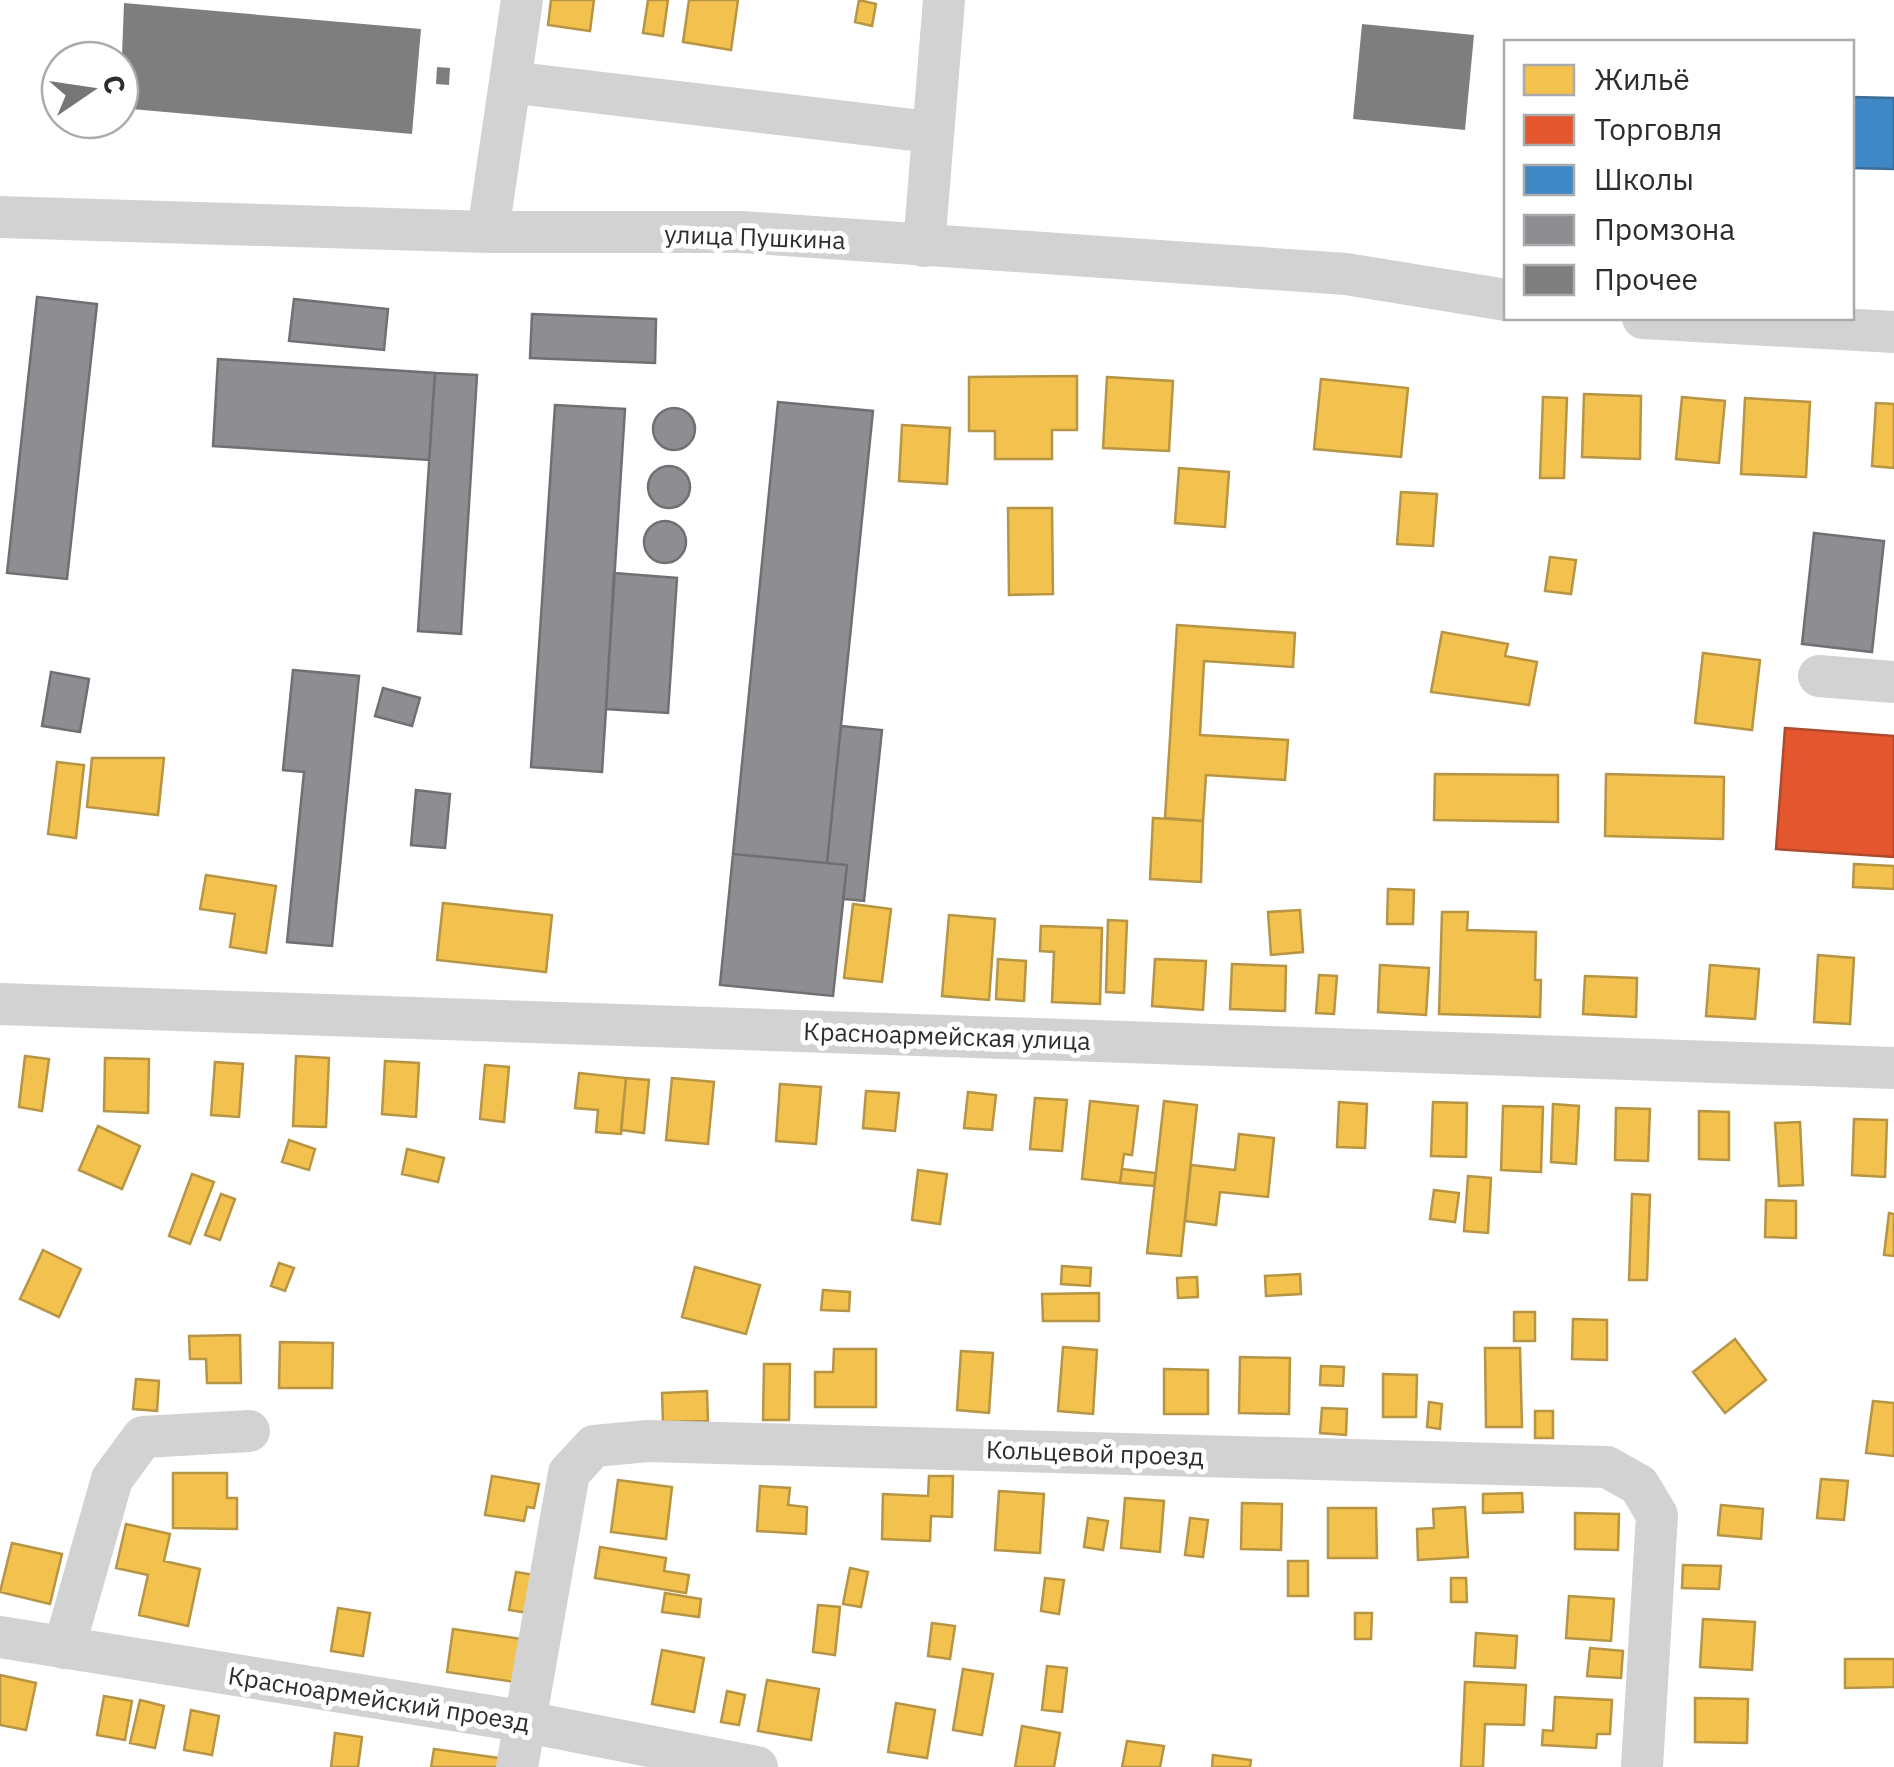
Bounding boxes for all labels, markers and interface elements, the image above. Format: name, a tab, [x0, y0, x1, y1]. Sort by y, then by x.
north arrow	[40, 40, 140, 140]
legend	[1504, 40, 1854, 320]
text: Жильё	[1594, 59, 1690, 98]
text: С	[95, 71, 135, 97]
text: Торговля	[1594, 109, 1722, 148]
text: Школы	[1594, 159, 1694, 198]
text: Промзона	[1594, 209, 1735, 248]
street label: улица Пушкина	[664, 217, 846, 256]
text: Прочее	[1594, 259, 1698, 298]
street label: Красноармейская улица	[803, 1014, 1091, 1057]
street label: Кольцевой проезд	[985, 1432, 1205, 1473]
street label: Красноармейский проезд	[226, 1658, 532, 1739]

